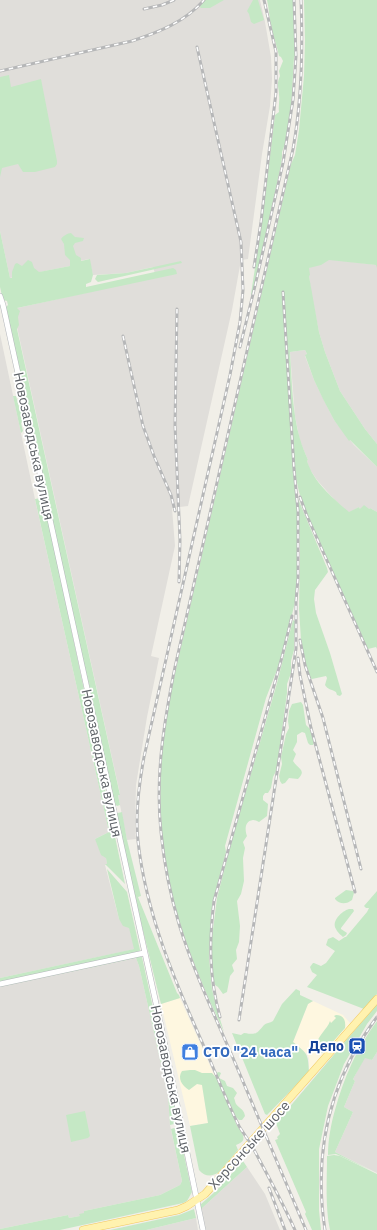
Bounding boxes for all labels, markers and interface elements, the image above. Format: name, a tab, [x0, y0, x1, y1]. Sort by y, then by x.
street label: Новозаводська вулиця	[10, 370, 58, 522]
street label: Новозаводська вулиця	[78, 687, 126, 839]
street label: Новозаводська вулиця	[147, 1003, 195, 1155]
station icon: Депо	[347, 1036, 367, 1056]
place label: Депо	[309, 1037, 344, 1055]
shop icon: СТО "24 часа"	[180, 1042, 200, 1062]
place label: СТО "24 часа"	[203, 1043, 298, 1061]
street label: Херсонське шосе	[204, 1097, 294, 1193]

